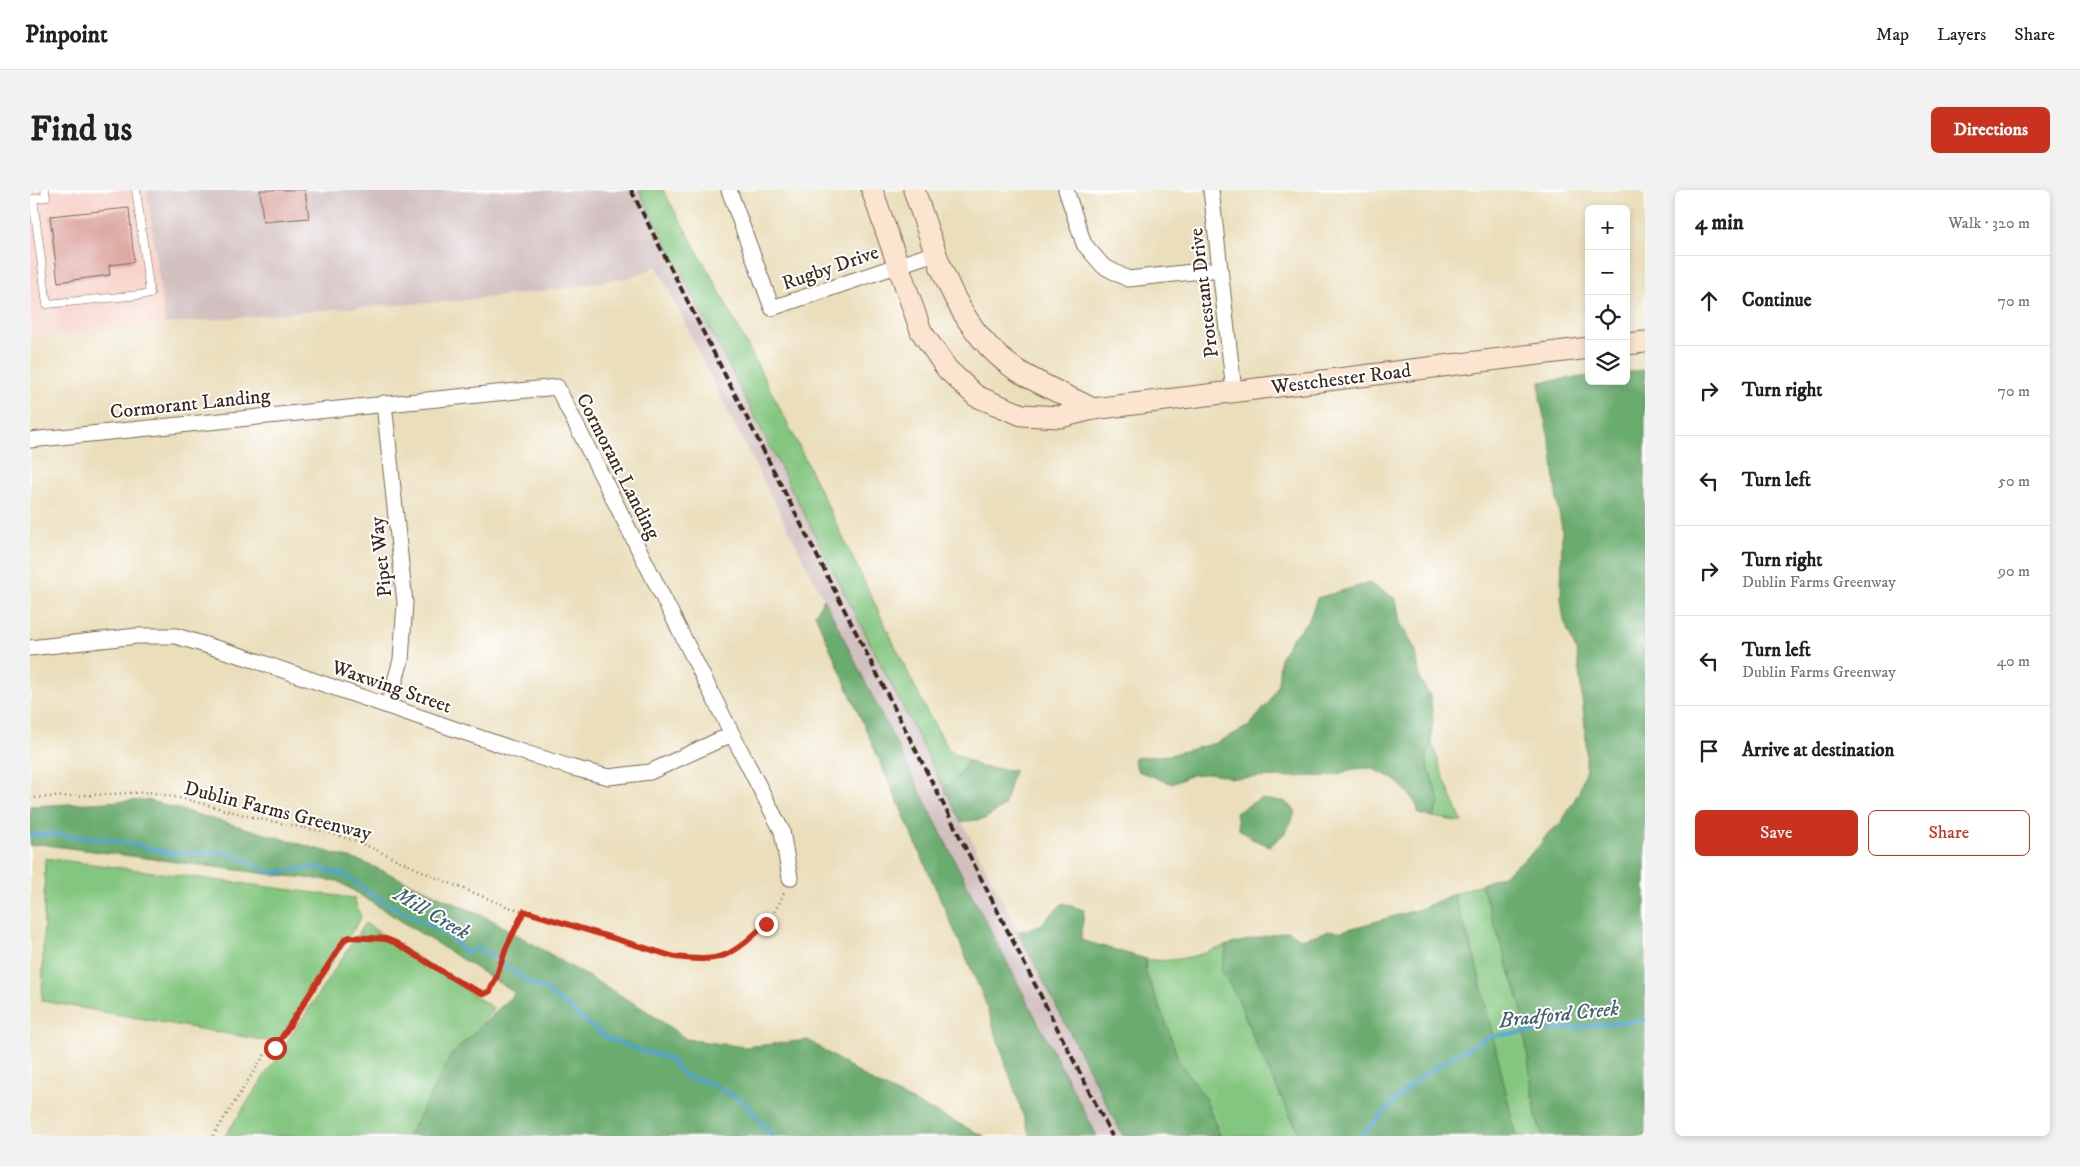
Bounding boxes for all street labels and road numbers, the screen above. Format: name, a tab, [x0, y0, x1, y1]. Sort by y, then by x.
street label: Protestant Drive	[1184, 226, 1225, 359]
street label: Rugby Drive	[779, 240, 882, 297]
street label: Westchester Road	[1269, 359, 1412, 401]
street label: Cormorant Landing	[109, 384, 272, 425]
street label: Cormorant Landing	[570, 389, 665, 544]
street label: Pipet Way	[365, 515, 398, 598]
street label: Waxwing Street	[327, 655, 455, 720]
street label: Dublin Farms Greenway	[181, 776, 374, 847]

